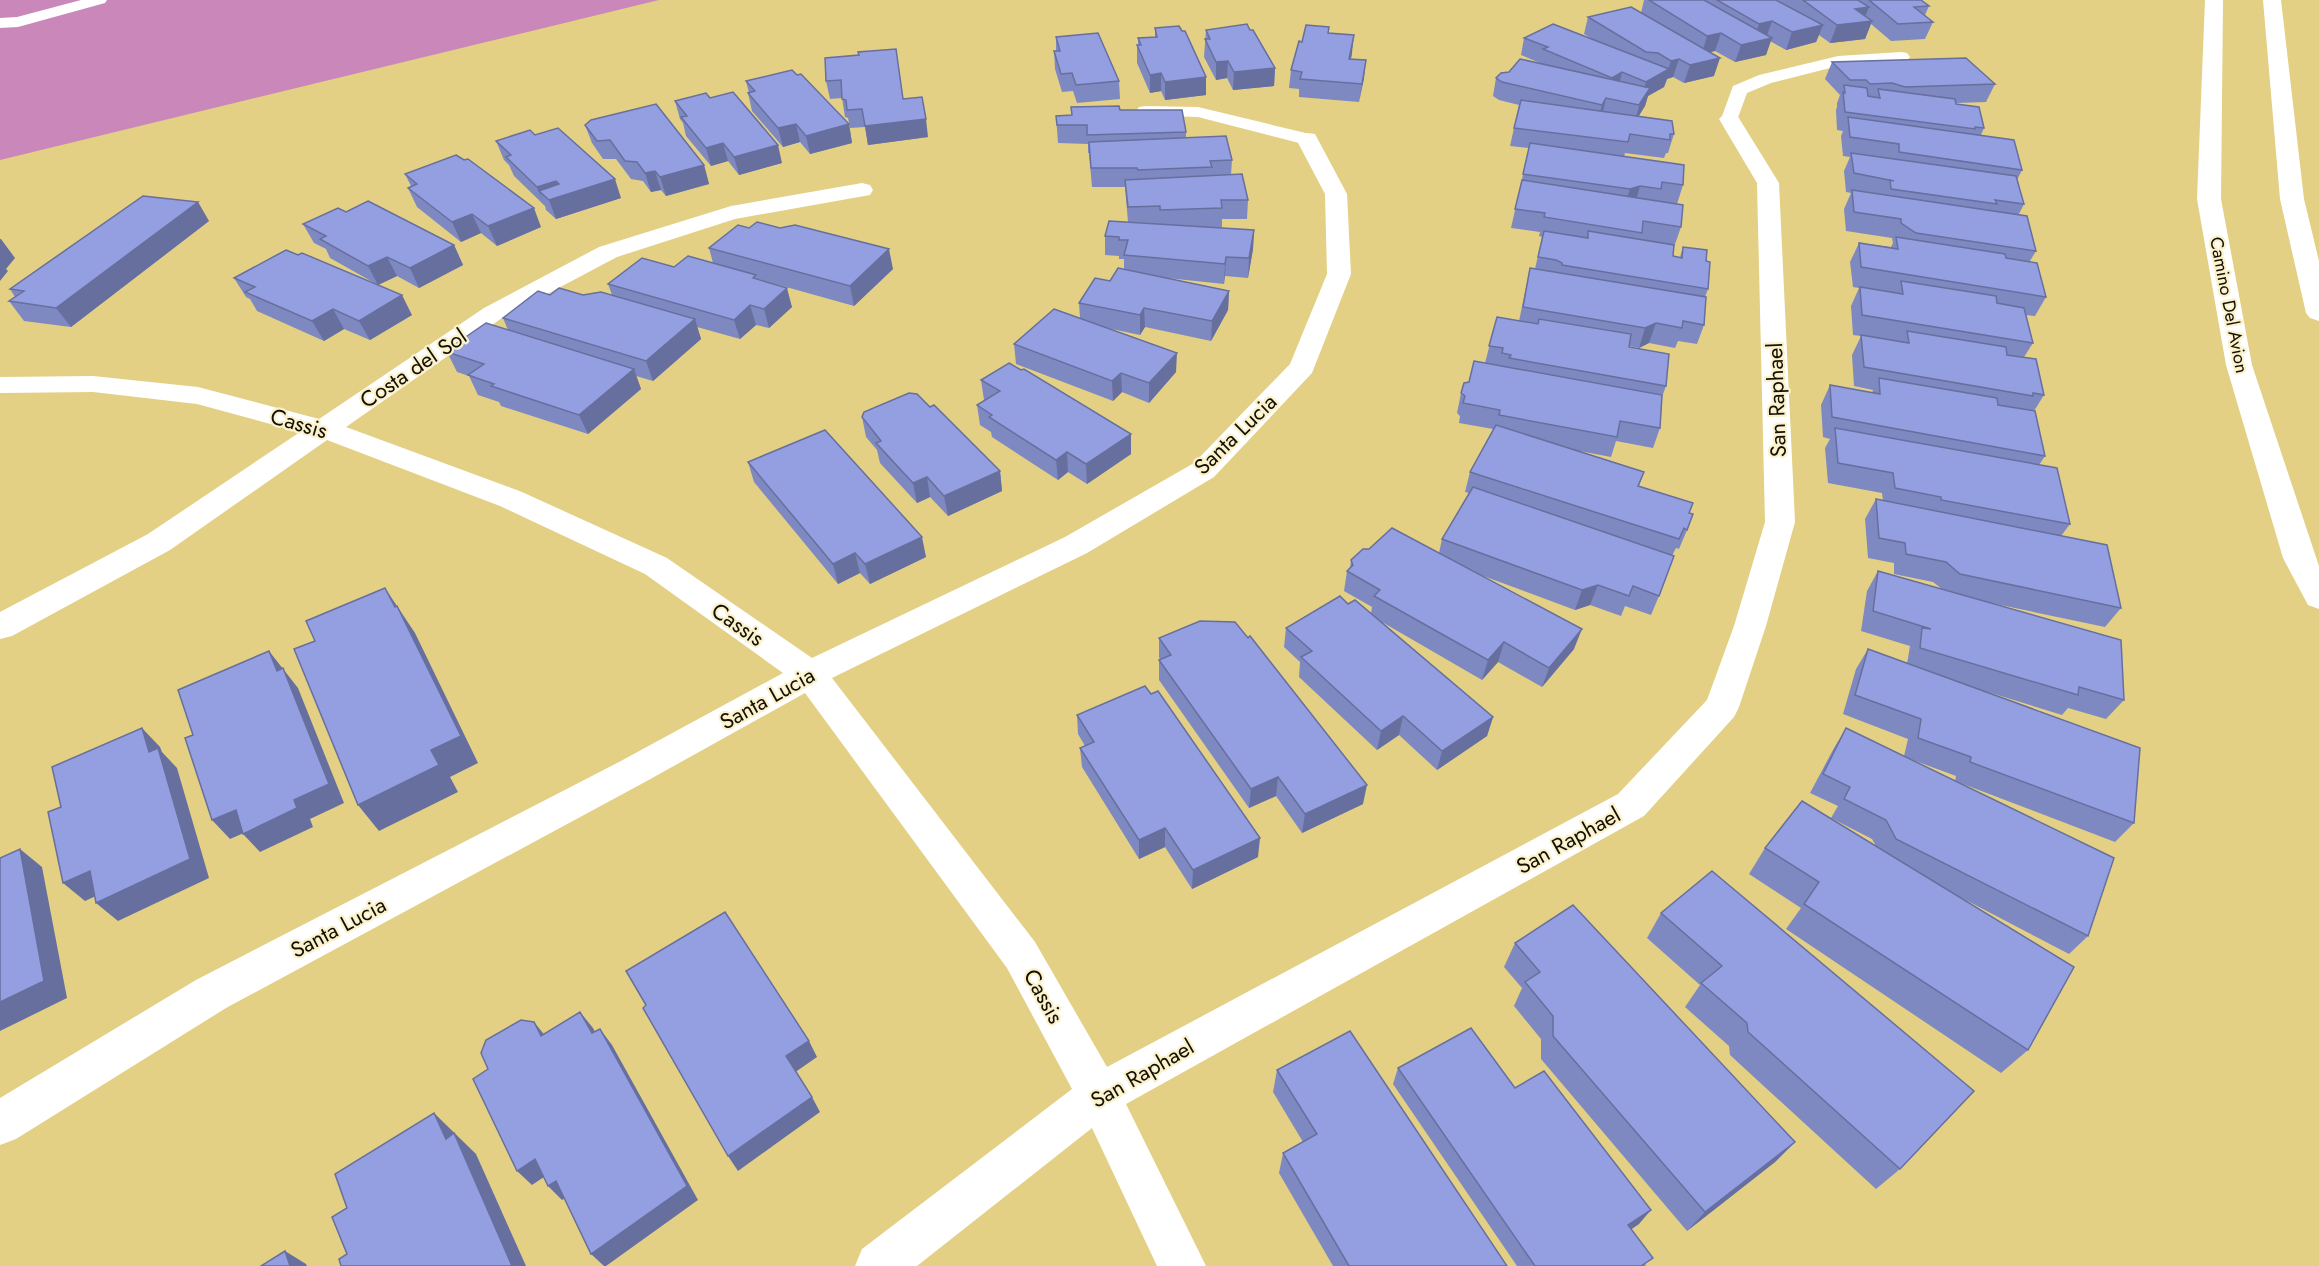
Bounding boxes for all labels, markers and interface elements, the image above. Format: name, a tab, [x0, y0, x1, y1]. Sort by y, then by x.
street label: Camino Del Avion	[2203, 235, 2255, 375]
street label: Costa del Sol	[353, 320, 473, 416]
street label: San Raphael	[1758, 342, 1794, 458]
street label: Santa Lucia	[1186, 386, 1284, 482]
street label: Cassis	[267, 400, 331, 446]
street label: Cassis	[705, 594, 771, 654]
street label: Santa Lucia	[714, 659, 820, 737]
street label: San Raphael	[1510, 798, 1626, 882]
street label: Santa Lucia	[284, 888, 392, 966]
street label: Cassis	[1016, 963, 1072, 1029]
street label: San Raphael	[1084, 1030, 1200, 1116]

